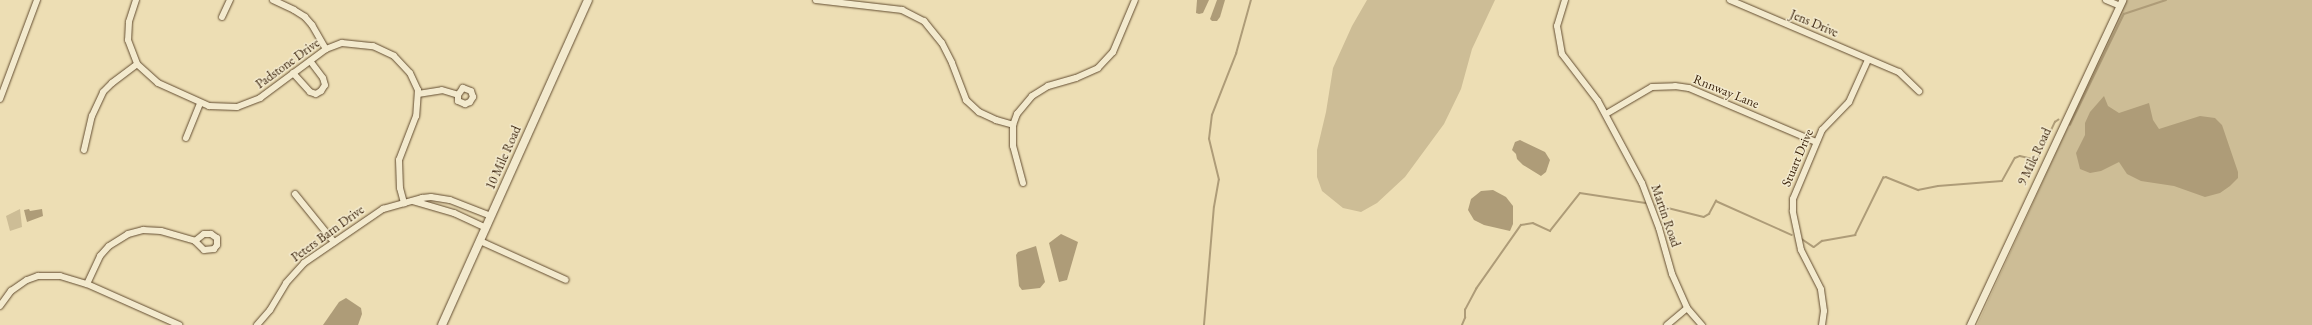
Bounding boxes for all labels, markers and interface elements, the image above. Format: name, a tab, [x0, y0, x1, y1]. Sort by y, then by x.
street label: Jens Drive	[1788, 7, 1840, 41]
street label: Padstone Drive	[253, 36, 323, 92]
street label: Rnnway Lane	[1691, 72, 1761, 112]
street label: 10 Mile Road	[483, 124, 525, 192]
street label: 9 Mile Road	[2015, 126, 2055, 188]
street label: Stuart Drive	[1779, 127, 1817, 189]
street label: Martin Road	[1647, 183, 1683, 249]
street label: Peters Barn Drive	[289, 202, 367, 266]

